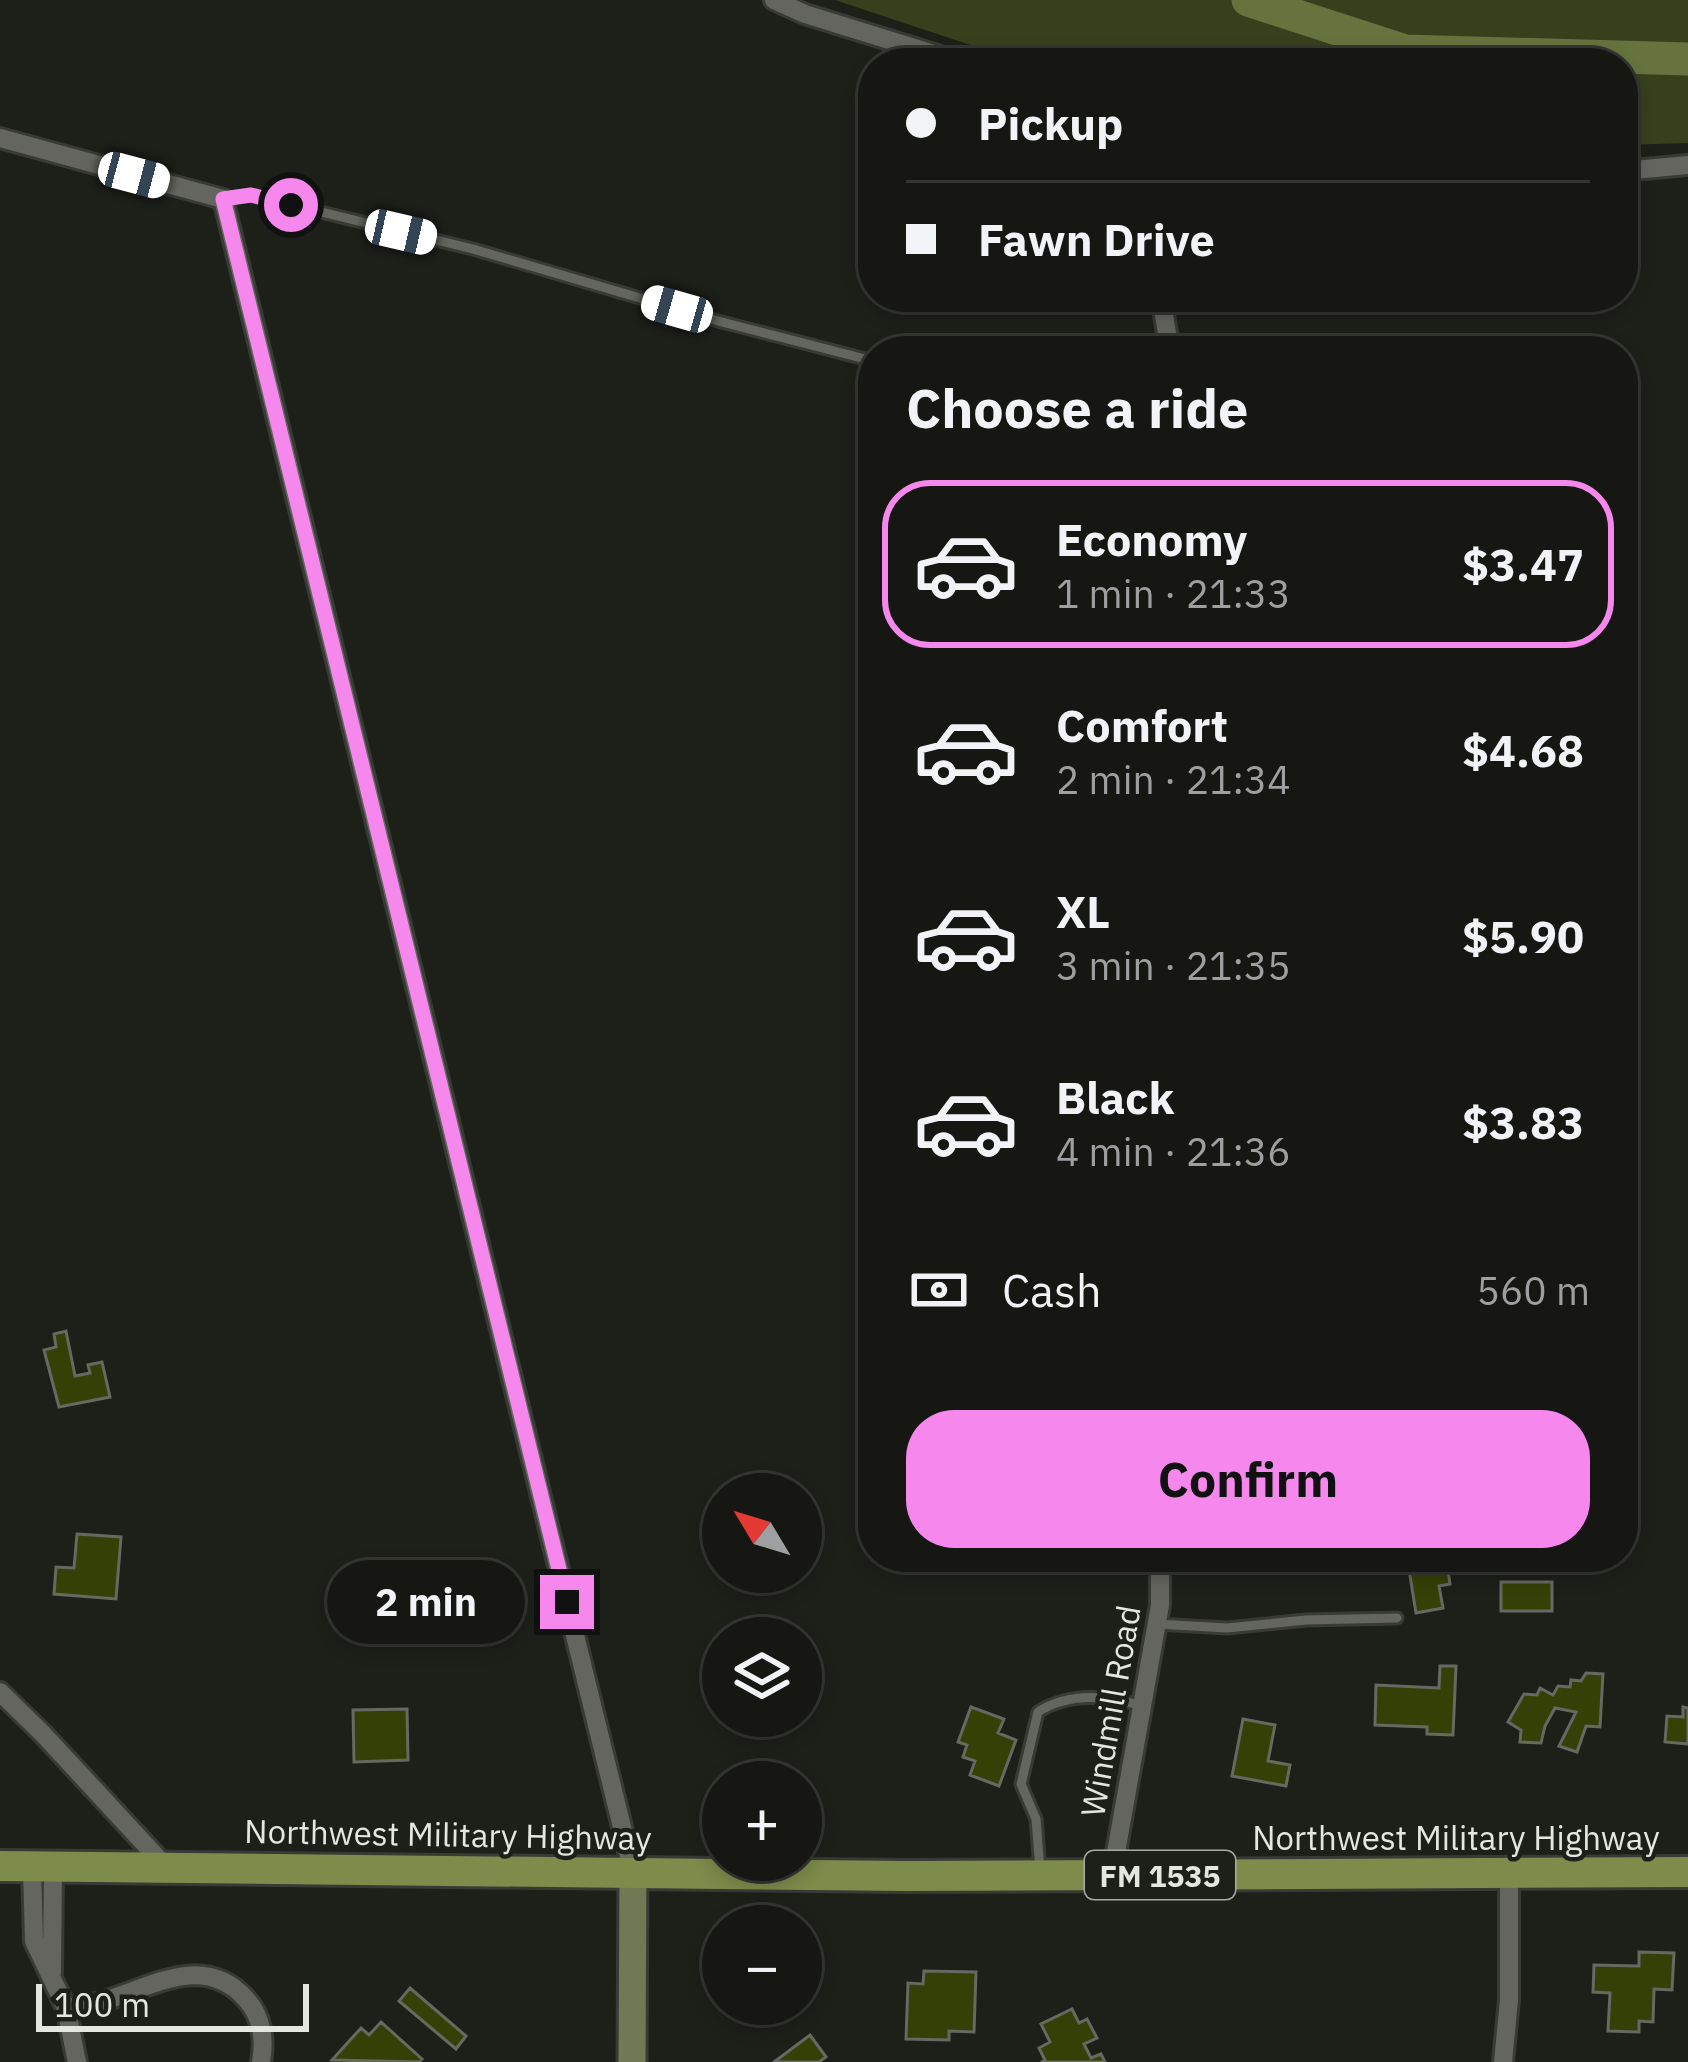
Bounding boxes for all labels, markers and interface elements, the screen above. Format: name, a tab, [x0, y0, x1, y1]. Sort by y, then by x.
text: Pickup	[978, 94, 1123, 152]
car	[95, 148, 173, 202]
route start	[264, 178, 318, 232]
car	[362, 206, 440, 258]
text: Fawn Drive	[978, 210, 1215, 268]
car	[637, 282, 717, 336]
text: Choose a ride	[906, 373, 1248, 443]
icon: car	[912, 510, 1020, 618]
text: Economy	[1056, 510, 1247, 568]
text: $3.47	[1462, 535, 1584, 593]
text: 1 min · 21:33	[1056, 568, 1291, 619]
icon: car	[912, 696, 1020, 804]
text: Comfort	[1056, 696, 1228, 754]
text: $4.68	[1462, 721, 1584, 779]
text: 2 min · 21:34	[1056, 754, 1291, 805]
icon: car	[912, 882, 1020, 990]
text: XL	[1056, 882, 1110, 940]
text: $5.90	[1462, 907, 1584, 965]
text: 3 min · 21:35	[1056, 940, 1291, 991]
icon: car	[912, 1068, 1020, 1176]
text: Black	[1056, 1068, 1175, 1126]
text: $3.83	[1462, 1093, 1584, 1151]
text: 4 min · 21:36	[1056, 1126, 1291, 1177]
icon: cash	[906, 1257, 972, 1323]
text: Cash	[1002, 1261, 1101, 1319]
text: 560 m	[1477, 1265, 1590, 1316]
button: Confirm	[906, 1410, 1590, 1548]
north arrow	[702, 1473, 822, 1593]
map controls	[702, 1473, 822, 2025]
callout: 2 min	[327, 1560, 525, 1644]
route end	[540, 1575, 594, 1629]
text: 2 min	[375, 1576, 477, 1627]
street label: Windmill Road	[1070, 1602, 1150, 1820]
button: layers	[702, 1617, 822, 1737]
button: +	[702, 1761, 822, 1881]
street label: Northwest Military Highway	[244, 1809, 652, 1859]
street label: Northwest Military Highway	[1252, 1816, 1660, 1859]
road number: FM 1535	[1085, 1851, 1235, 1899]
button: −	[702, 1905, 822, 2025]
scale bar	[36, 1978, 309, 2031]
text: 100 m	[54, 1983, 150, 2026]

